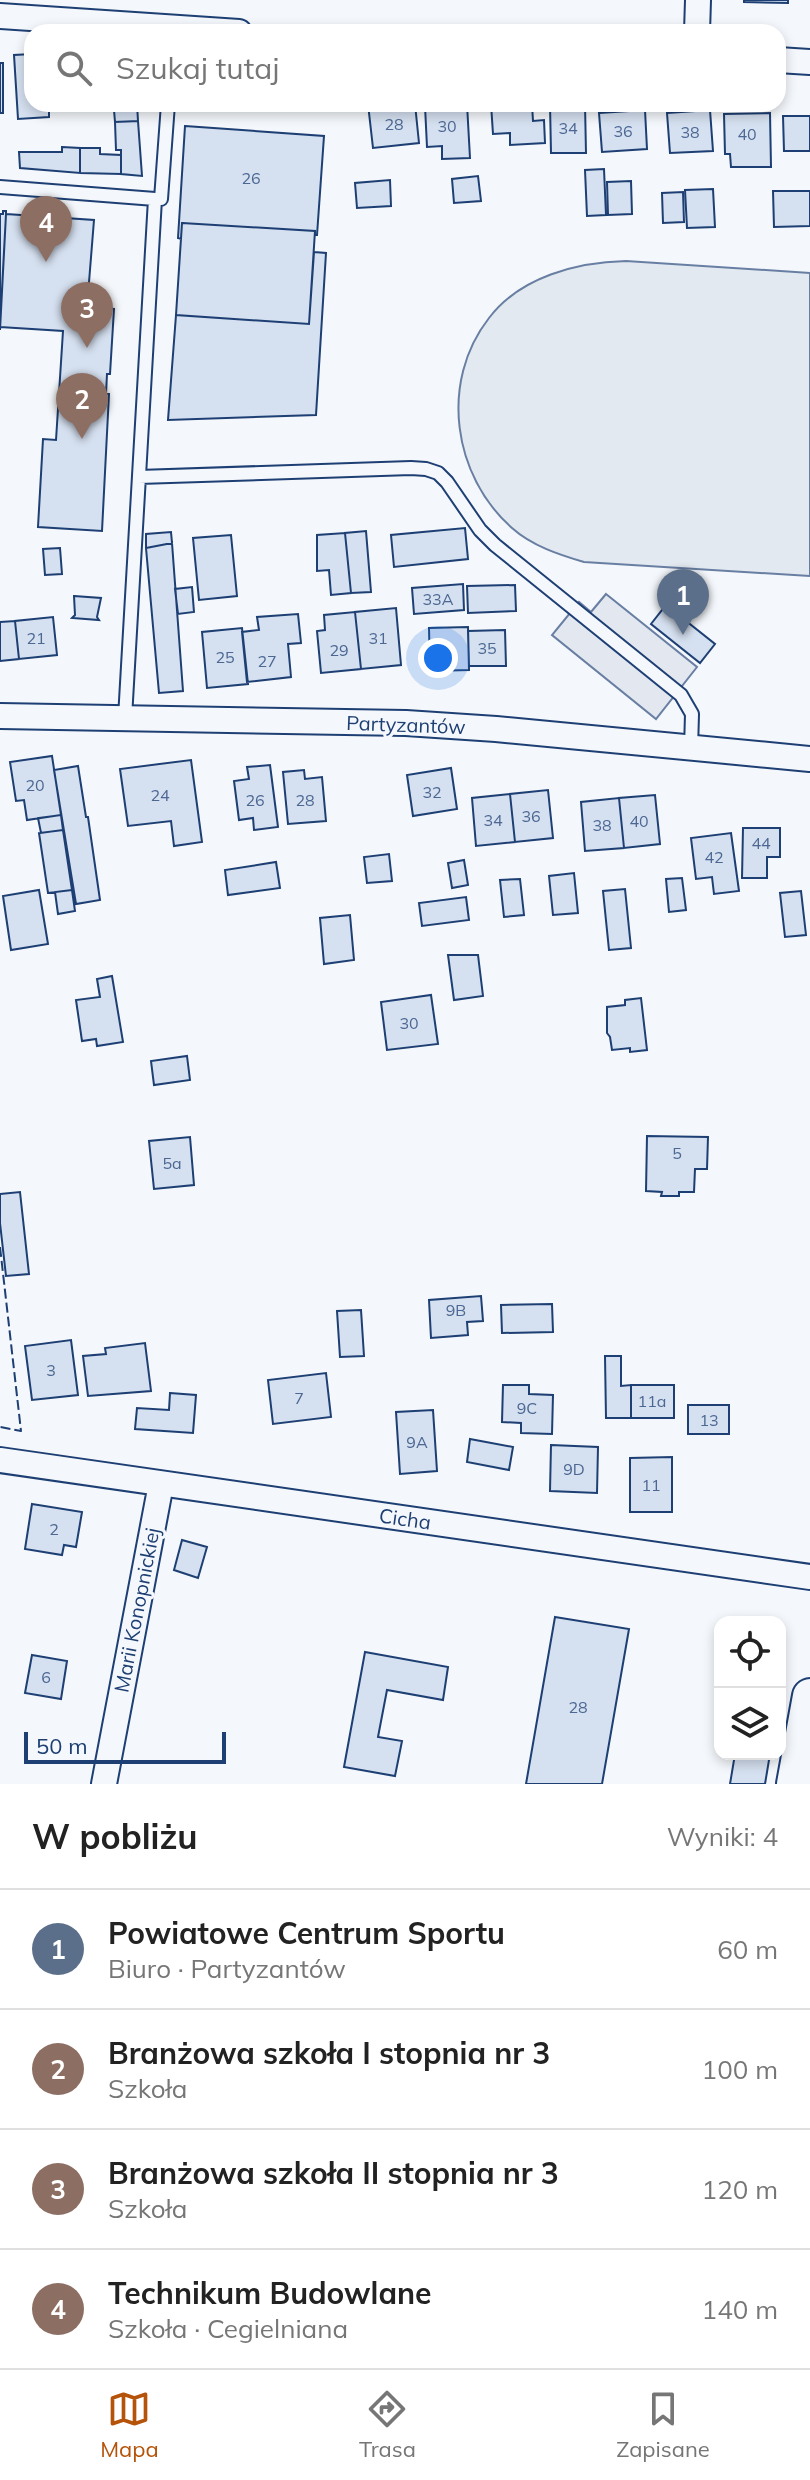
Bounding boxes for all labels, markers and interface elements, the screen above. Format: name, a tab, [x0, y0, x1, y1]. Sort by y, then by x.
search box	[24, 24, 786, 112]
icon: search	[52, 46, 96, 90]
text: Szukaj tutaj	[116, 49, 279, 87]
house number: 28	[384, 114, 404, 134]
house number: 30	[437, 116, 457, 136]
house number: 34	[558, 118, 578, 138]
house number: 36	[613, 121, 633, 141]
house number: 38	[680, 122, 700, 142]
house number: 40	[737, 124, 757, 144]
house number: 26	[241, 168, 261, 188]
pin: 4	[20, 196, 72, 262]
pin: 3	[61, 282, 113, 348]
pin: 2	[56, 373, 108, 439]
pin: 1	[657, 569, 709, 635]
house number: 33A	[423, 589, 454, 609]
house number: 21	[26, 628, 46, 648]
house number: 31	[368, 628, 388, 648]
your location	[418, 638, 458, 678]
house number: 35	[477, 638, 497, 658]
house number: 29	[329, 640, 349, 660]
house number: 25	[215, 647, 235, 667]
house number: 27	[257, 651, 277, 671]
street label: Partyzantów	[346, 710, 466, 739]
house number: 20	[25, 775, 45, 795]
house number: 32	[422, 782, 442, 802]
house number: 24	[150, 785, 170, 805]
house number: 26	[245, 790, 265, 810]
house number: 28	[295, 790, 315, 810]
house number: 36	[521, 806, 541, 826]
house number: 34	[483, 810, 503, 830]
house number: 40	[629, 811, 649, 831]
house number: 38	[592, 815, 612, 835]
house number: 44	[751, 833, 771, 853]
house number: 42	[704, 847, 724, 867]
house number: 30	[399, 1013, 419, 1033]
house number: 5	[672, 1143, 682, 1163]
house number: 5a	[162, 1153, 182, 1173]
house number: 9B	[446, 1300, 466, 1320]
house number: 3	[46, 1360, 56, 1380]
house number: 7	[294, 1388, 304, 1408]
house number: 11a	[638, 1391, 666, 1411]
house number: 9C	[517, 1398, 537, 1418]
house number: 13	[699, 1410, 719, 1430]
house number: 9A	[406, 1432, 428, 1452]
house number: 9D	[563, 1459, 585, 1479]
house number: 11	[641, 1475, 661, 1495]
street label: Cicha	[378, 1503, 433, 1535]
house number: 2	[49, 1519, 59, 1539]
street label: Marii Konopnickiej	[108, 1525, 165, 1694]
map controls	[714, 1616, 786, 1760]
button: locate	[714, 1616, 786, 1688]
house number: 6	[41, 1667, 51, 1687]
button: layers	[714, 1688, 786, 1760]
house number: 28	[568, 1697, 588, 1717]
scale bar	[24, 1728, 226, 1764]
text: 50 m	[36, 1732, 87, 1760]
text: W pobliżu	[32, 1815, 198, 1858]
text: Wyniki: 4	[667, 1820, 778, 1853]
text: Powiatowe Centrum Sportu	[108, 1914, 505, 1952]
text: 1	[50, 1933, 66, 1966]
text: 60 m	[717, 1933, 778, 1966]
text: Biuro · Partyzantów	[108, 1952, 346, 1985]
text: Branżowa szkoła I stopnia nr 3	[108, 2034, 550, 2072]
text: 2	[50, 2053, 66, 2086]
text: 100 m	[702, 2053, 778, 2086]
text: Szkoła	[108, 2072, 187, 2105]
text: Branżowa szkoła II stopnia nr 3	[108, 2154, 559, 2192]
text: 3	[50, 2173, 66, 2206]
text: 120 m	[702, 2173, 778, 2206]
text: Szkoła	[108, 2192, 187, 2225]
text: Technikum Budowlane	[108, 2274, 432, 2312]
text: 4	[50, 2293, 66, 2326]
text: 140 m	[702, 2293, 778, 2326]
text: Szkoła · Cegielniana	[108, 2312, 348, 2345]
tab: Mapa	[100, 2387, 159, 2463]
tab: Trasa	[359, 2387, 416, 2463]
tab: Zapisane	[616, 2387, 710, 2463]

